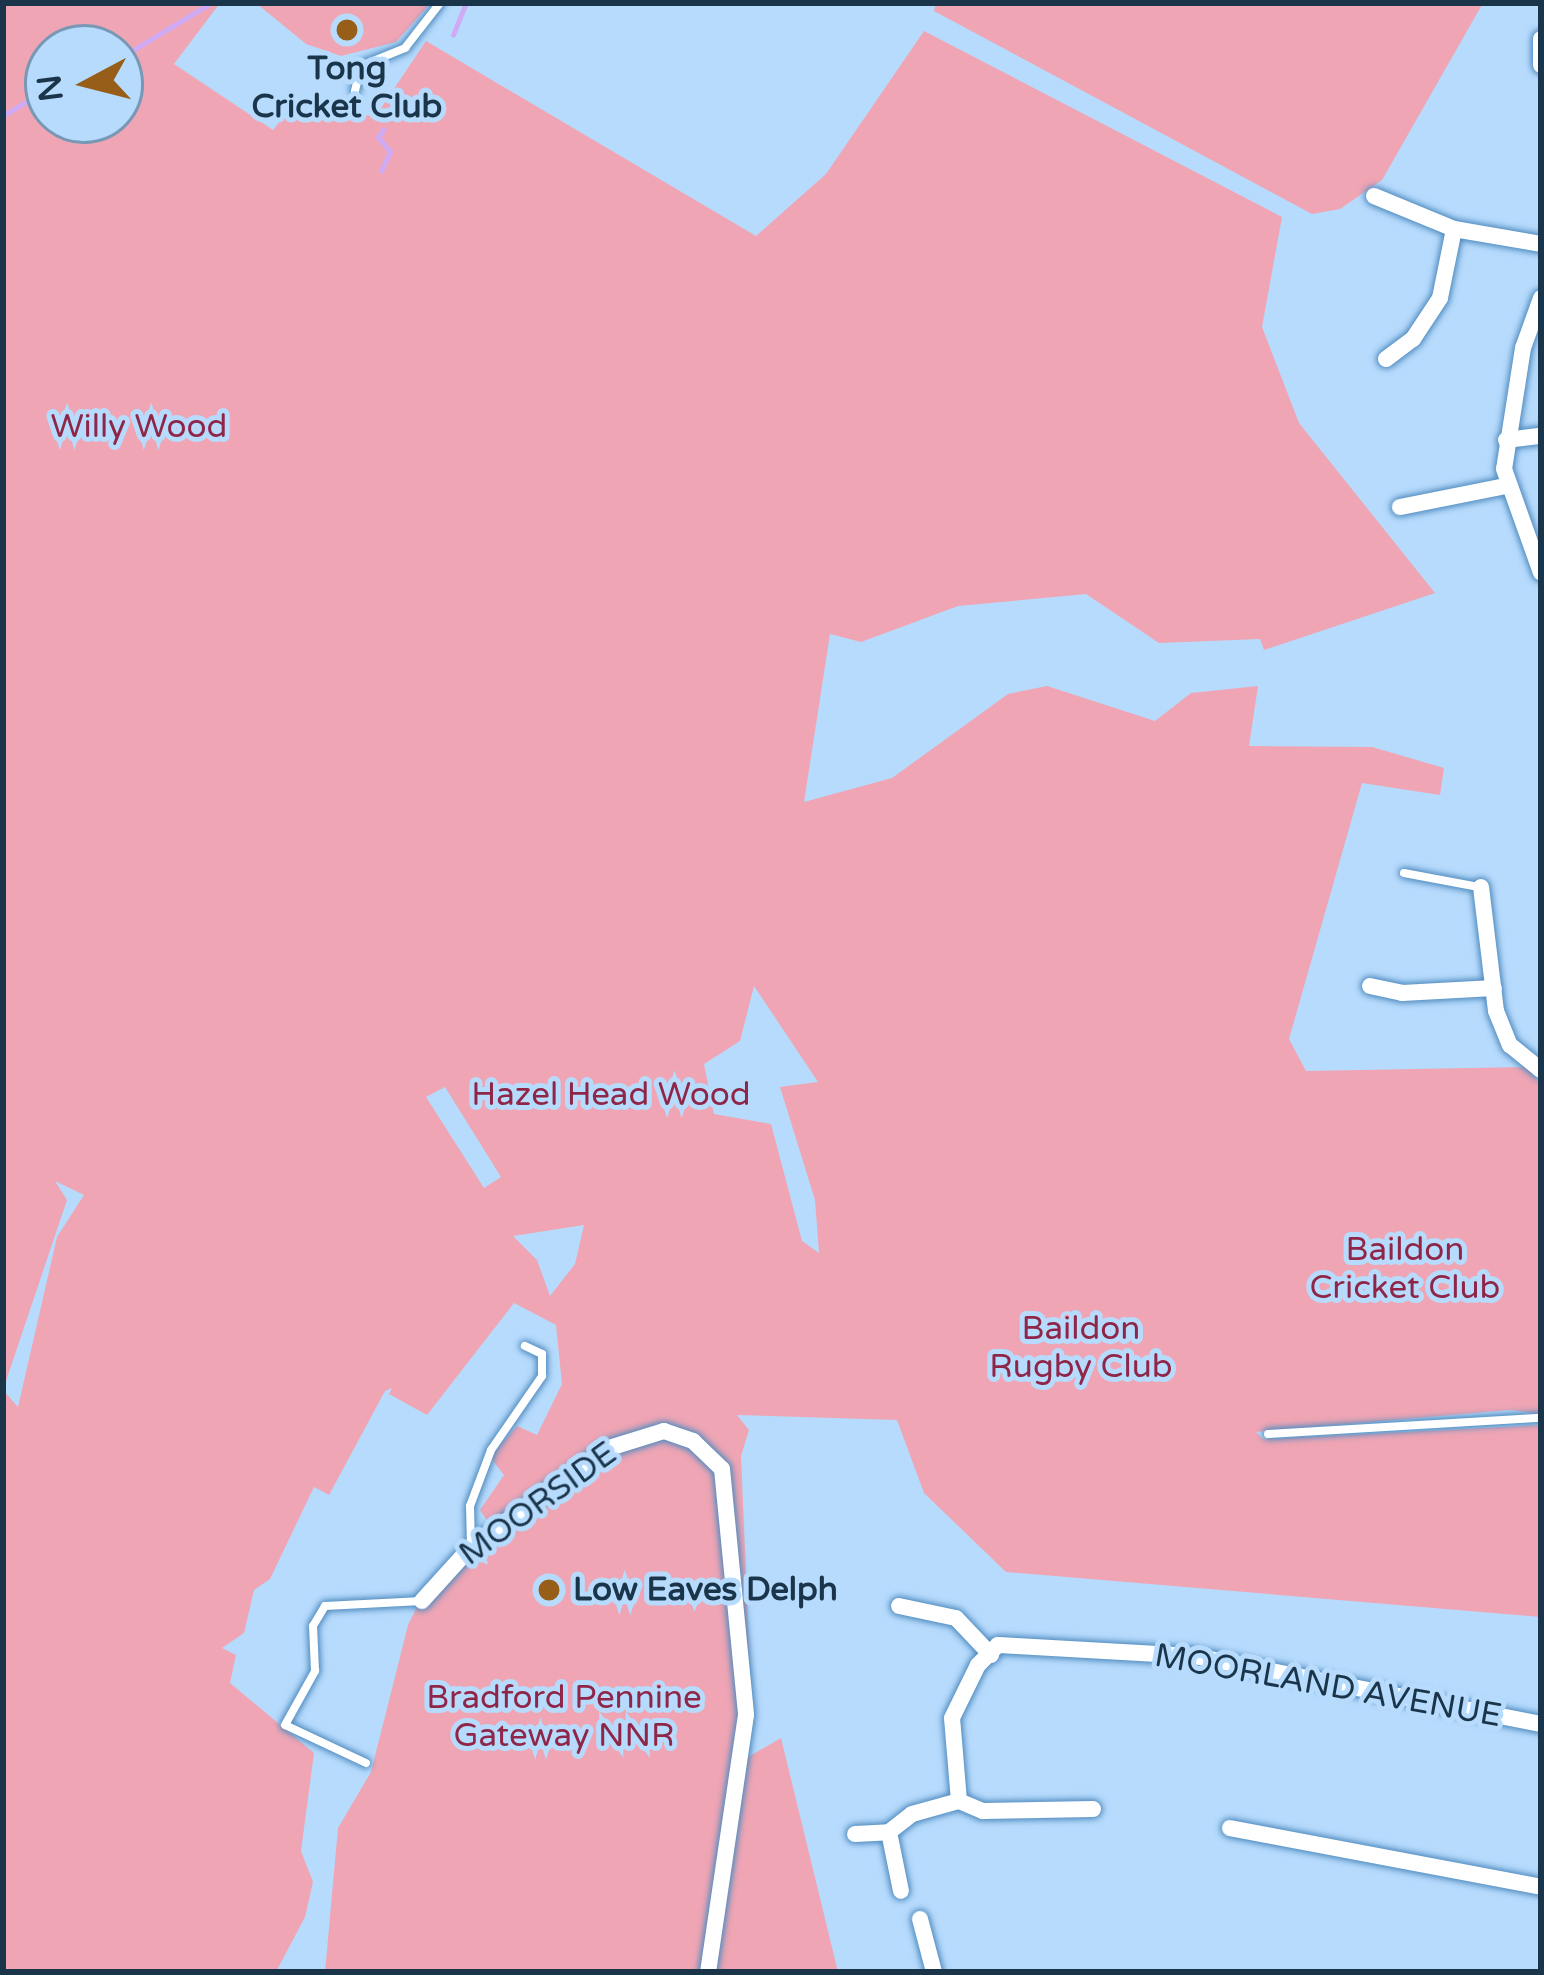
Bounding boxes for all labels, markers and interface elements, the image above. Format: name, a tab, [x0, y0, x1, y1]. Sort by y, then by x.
marker: Tong Cricket Club	[334, 17, 360, 43]
north arrow	[24, 24, 144, 144]
place label: Tong Cricket Club	[252, 49, 442, 127]
text: N	[30, 73, 72, 104]
park label: Willy Wood	[51, 407, 227, 447]
park label: Hazel Head Wood	[471, 1075, 751, 1115]
park label: Baildon Cricket Club	[1310, 1230, 1500, 1308]
park label: Baildon Rugby Club	[989, 1309, 1173, 1387]
street label: MOORSIDE	[452, 1434, 624, 1574]
place label: Low Eaves Delph	[573, 1570, 838, 1610]
marker: Low Eaves Delph	[536, 1577, 562, 1603]
street label: MOORLAND AVENUE	[1151, 1636, 1505, 1736]
park label: Bradford Pennine Gateway NNR	[426, 1678, 702, 1756]

